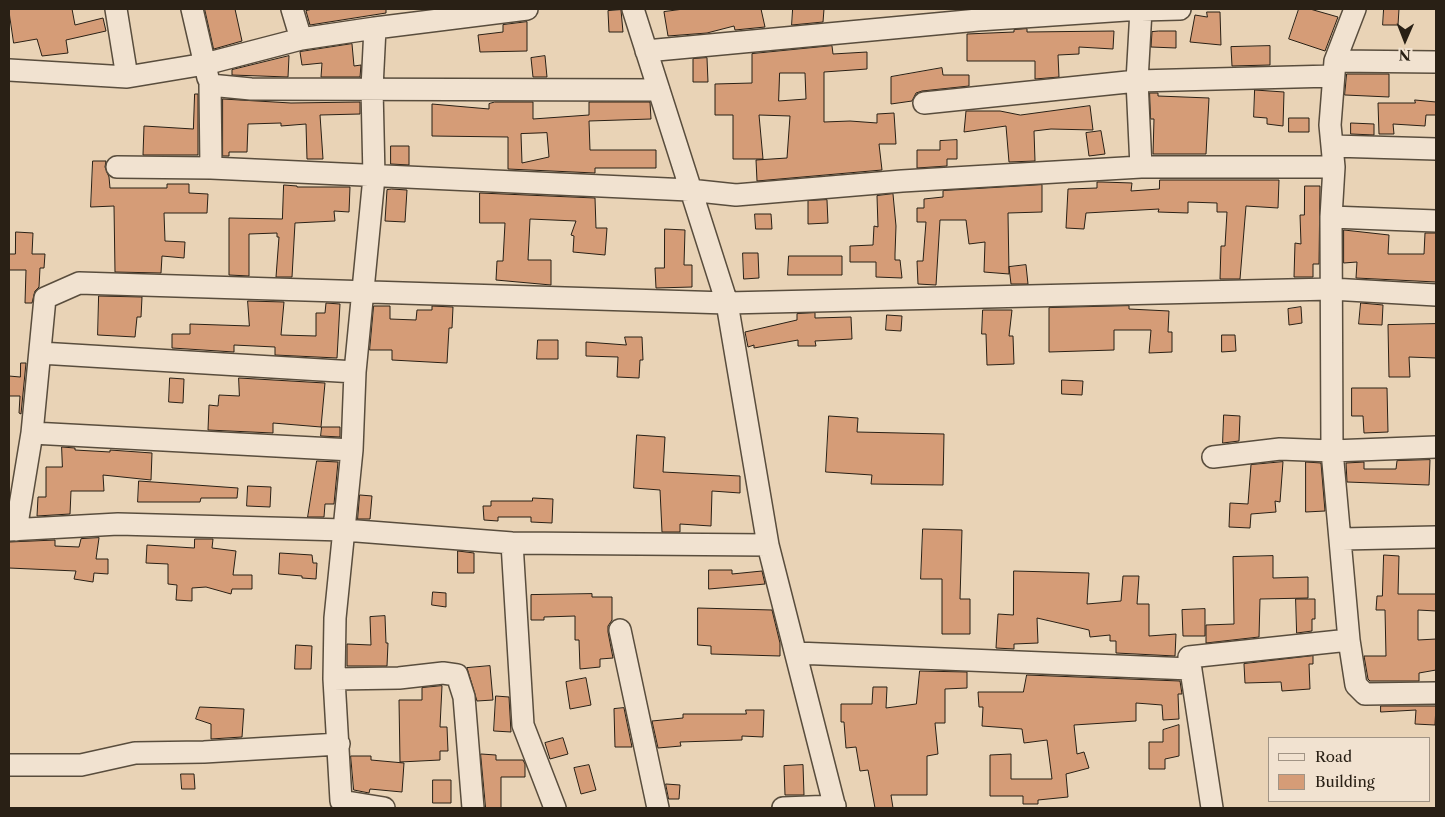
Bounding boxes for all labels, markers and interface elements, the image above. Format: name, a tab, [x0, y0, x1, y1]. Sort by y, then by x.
north arrow	[1380, 15, 1430, 65]
text: N	[1399, 46, 1411, 64]
legend	[1268, 737, 1430, 802]
text: Road	[1315, 747, 1352, 766]
text: Building	[1315, 772, 1375, 791]

